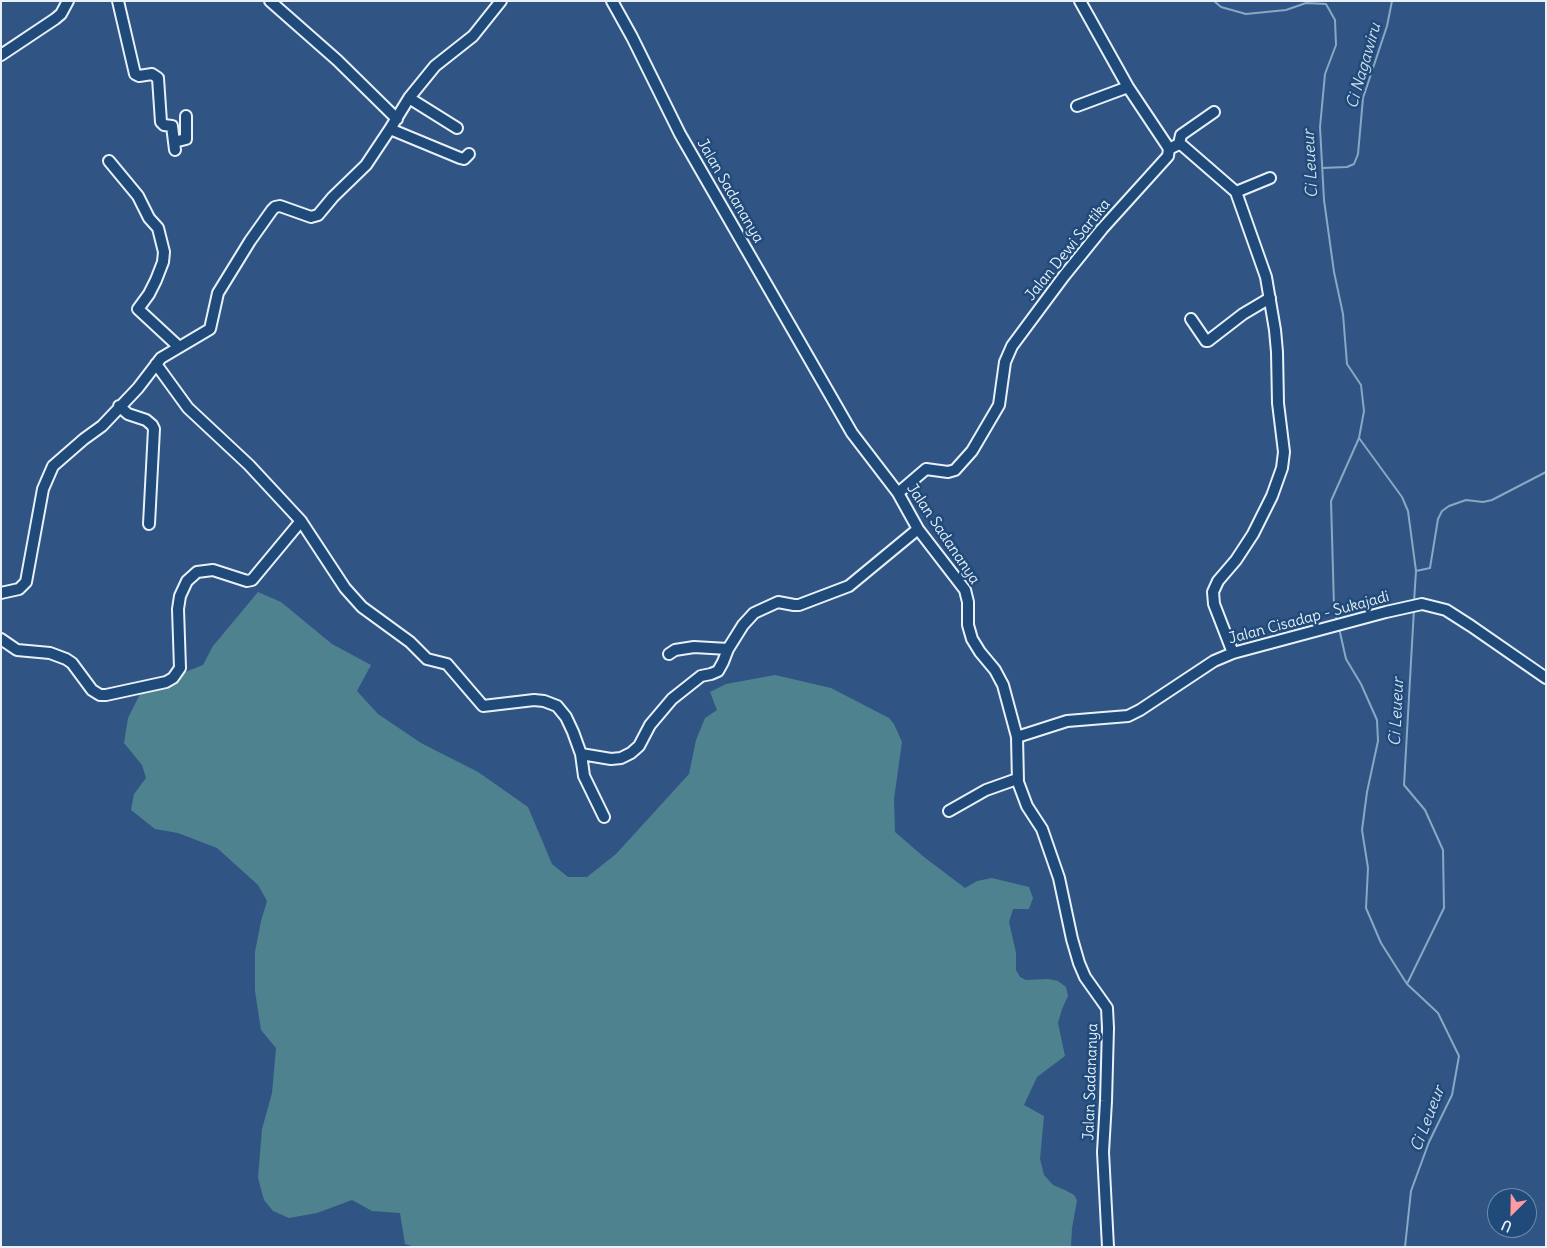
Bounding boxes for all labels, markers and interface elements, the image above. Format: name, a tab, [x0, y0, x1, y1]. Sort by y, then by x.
water label: Ci Nagawiru	[1343, 21, 1385, 111]
water label: Ci Leueur	[1300, 129, 1322, 199]
street label: Jalan Sadananya	[693, 136, 767, 246]
street label: Jalan Dewi Sartika	[1022, 196, 1114, 304]
street label: Jalan Sadananya	[903, 480, 983, 588]
street label: Jalan Cisadap - Sukajadi	[1227, 588, 1391, 648]
water label: Ci Leueur	[1386, 677, 1408, 747]
street label: Jalan Sadananya	[1080, 1023, 1102, 1141]
water label: Ci Leueur	[1407, 1084, 1449, 1154]
north arrow	[1487, 1188, 1537, 1238]
text: U	[1499, 1216, 1514, 1236]

